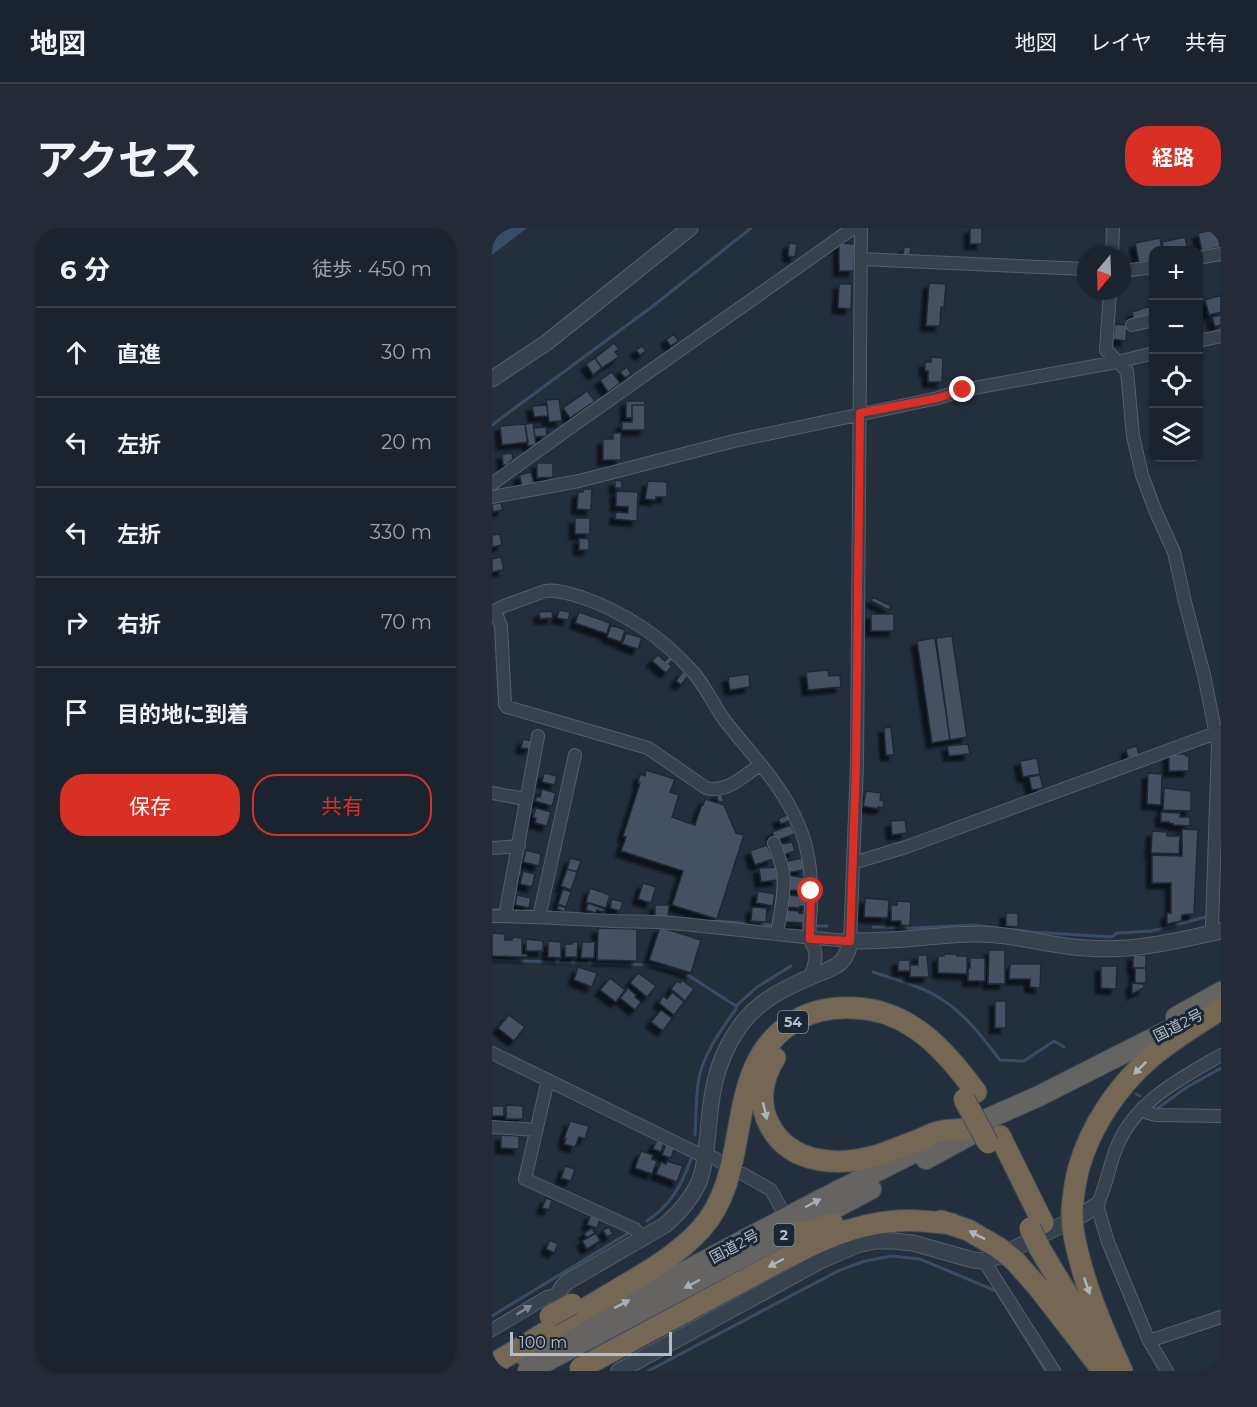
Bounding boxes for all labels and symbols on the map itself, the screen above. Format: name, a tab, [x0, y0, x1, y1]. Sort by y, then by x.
north arrow	[1077, 246, 1131, 300]
route end	[949, 376, 975, 402]
route start	[797, 877, 823, 903]
street label: 国道2号	[1150, 1004, 1206, 1046]
road number: 54	[778, 1011, 808, 1033]
one-way arrow	[1132, 1061, 1147, 1075]
one-way arrow	[760, 1101, 770, 1120]
one-way arrow	[805, 1198, 822, 1208]
road number: 2	[774, 1224, 794, 1246]
street label: 国道2号	[706, 1225, 762, 1267]
one-way arrow	[968, 1230, 985, 1240]
one-way arrow	[767, 1257, 785, 1267]
one-way arrow	[1082, 1277, 1092, 1295]
one-way arrow	[683, 1279, 700, 1289]
one-way arrow	[614, 1299, 631, 1309]
one-way arrow	[516, 1305, 532, 1316]
scale bar	[510, 1329, 672, 1356]

